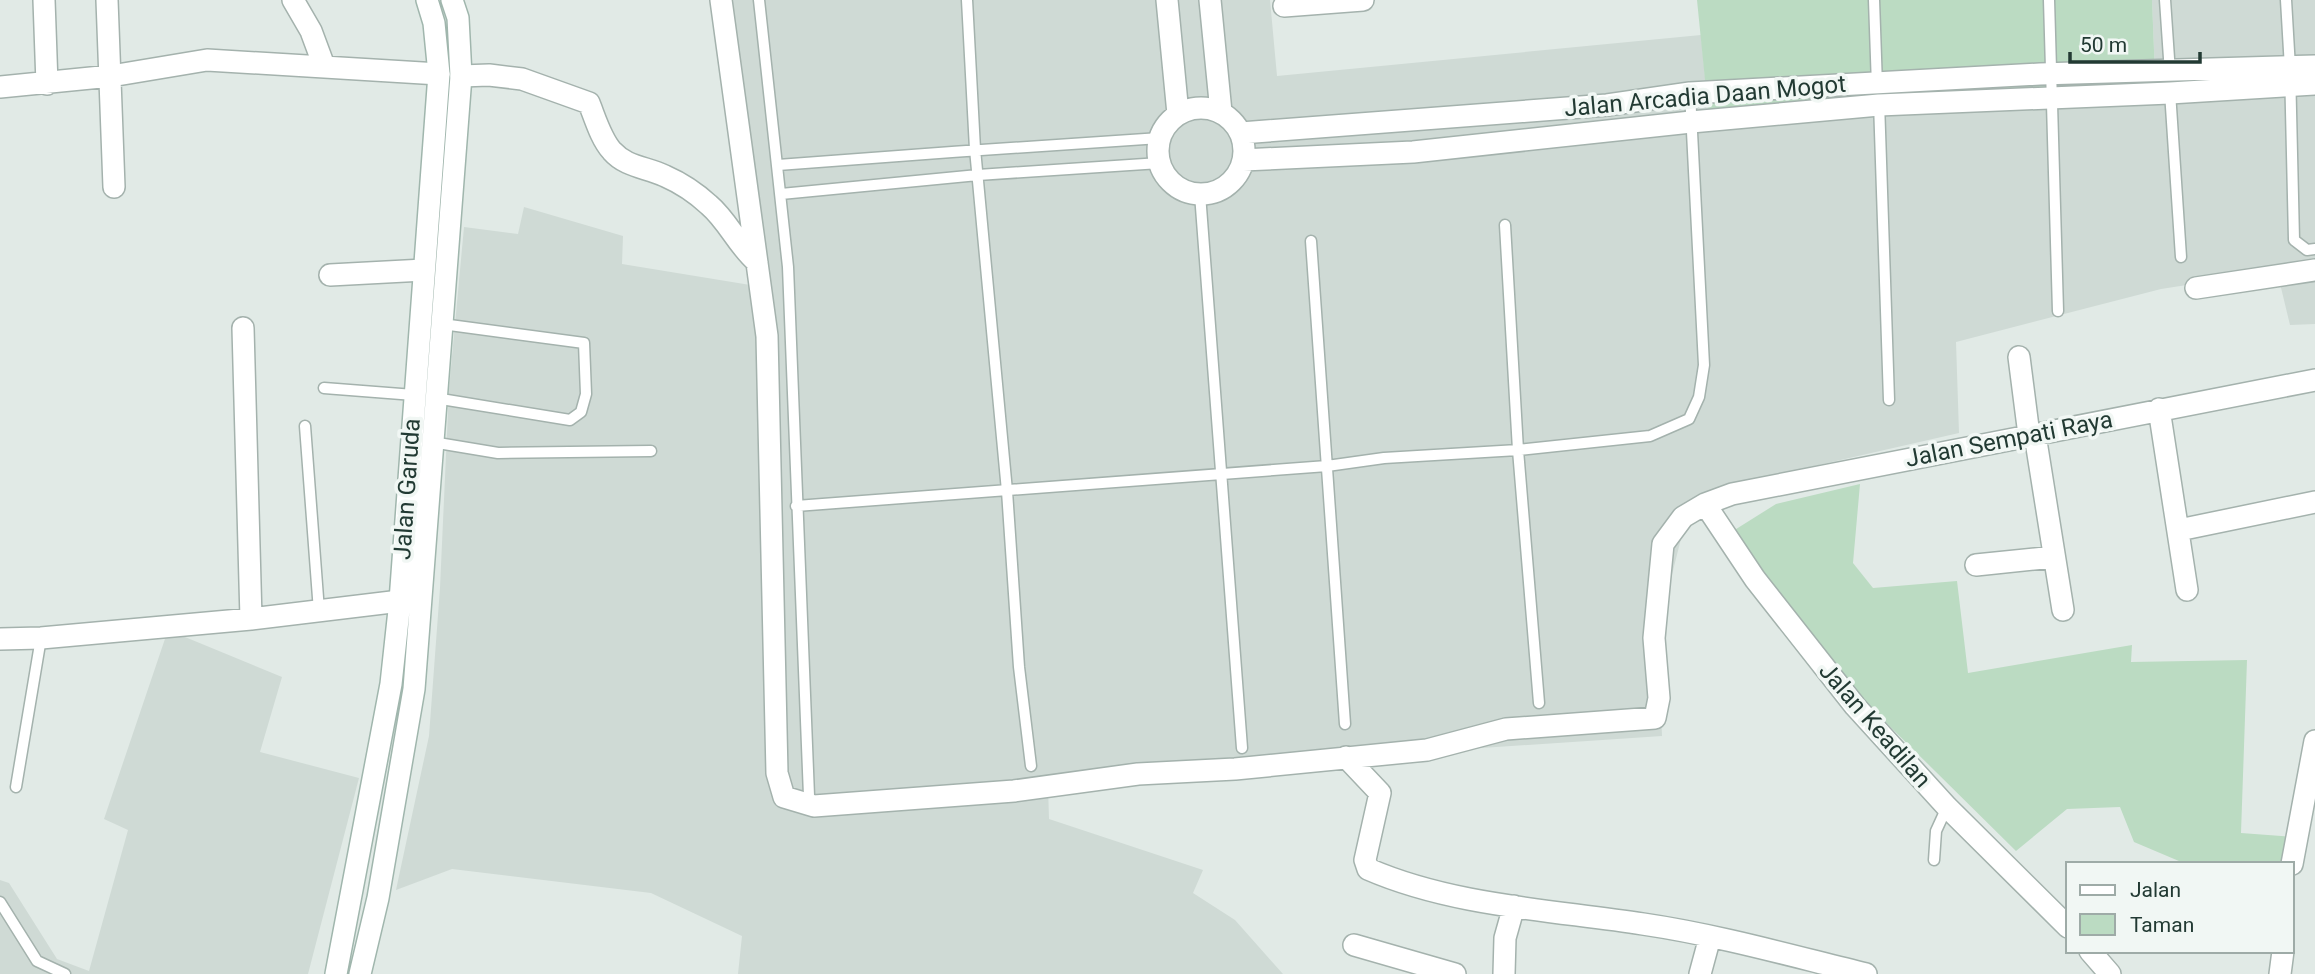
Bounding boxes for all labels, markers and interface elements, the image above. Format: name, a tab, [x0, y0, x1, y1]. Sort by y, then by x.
scale bar	[2070, 21, 2200, 65]
text: 50 m	[2080, 33, 2127, 57]
street label: Jalan Arcadia Daan Mogot	[1563, 70, 1847, 122]
street label: Jalan Sempati Raya	[1903, 405, 2115, 473]
street label: Jalan Garuda	[388, 417, 426, 561]
street label: Jalan Keadilan	[1813, 657, 1937, 793]
legend	[2066, 862, 2294, 953]
text: Jalan	[2130, 878, 2181, 902]
text: Taman	[2130, 913, 2194, 937]

